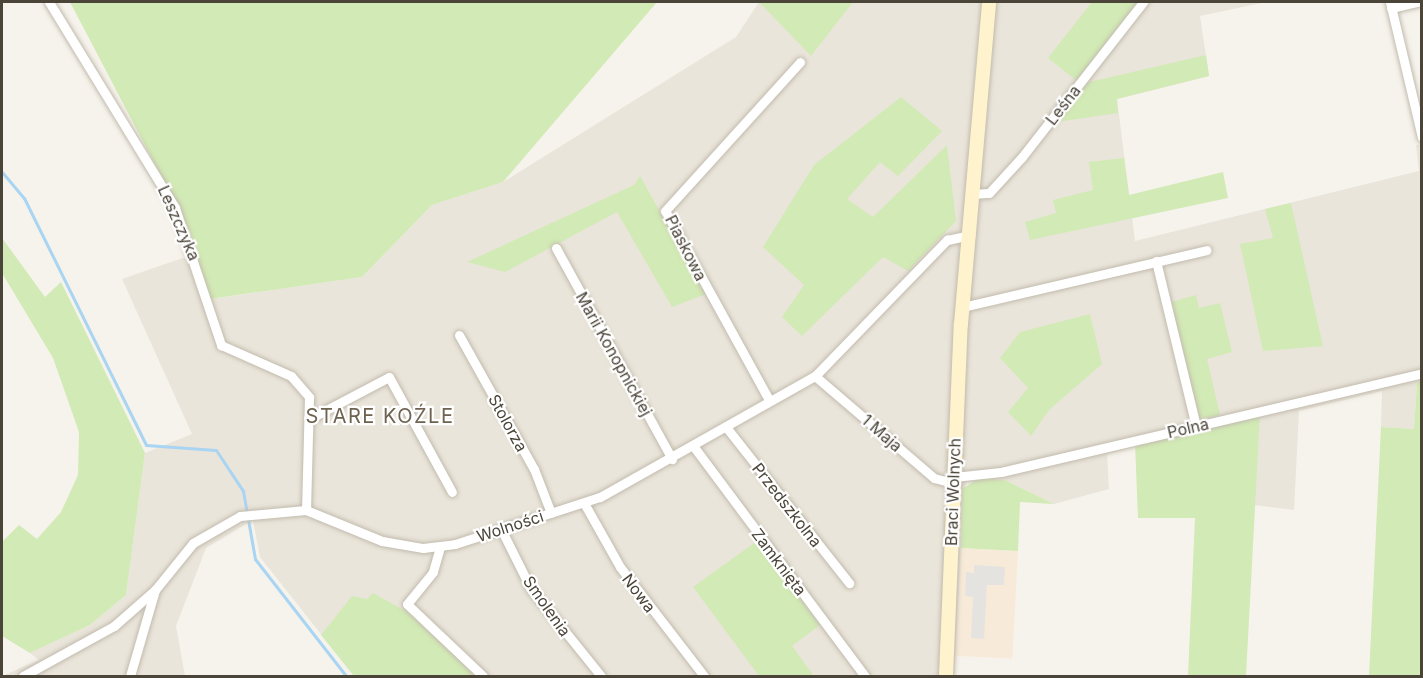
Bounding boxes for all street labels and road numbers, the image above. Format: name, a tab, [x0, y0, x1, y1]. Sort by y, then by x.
street label: Leśna	[1042, 81, 1084, 129]
street label: Leszczyka	[154, 183, 204, 263]
street label: Piaskowa	[661, 212, 711, 284]
street label: Marii Konopnickiej	[572, 289, 656, 419]
street label: Stolorza	[485, 391, 531, 455]
street label: 1 Maja	[858, 410, 906, 456]
street label: Polna	[1165, 414, 1211, 442]
street label: Braci Wolnych	[942, 438, 964, 546]
street label: Przedszkolna	[748, 459, 826, 551]
street label: Wolności	[474, 506, 546, 546]
street label: Zamknięta	[748, 525, 810, 599]
street label: Nowa	[618, 570, 660, 616]
street label: Smolenia	[519, 572, 575, 640]

